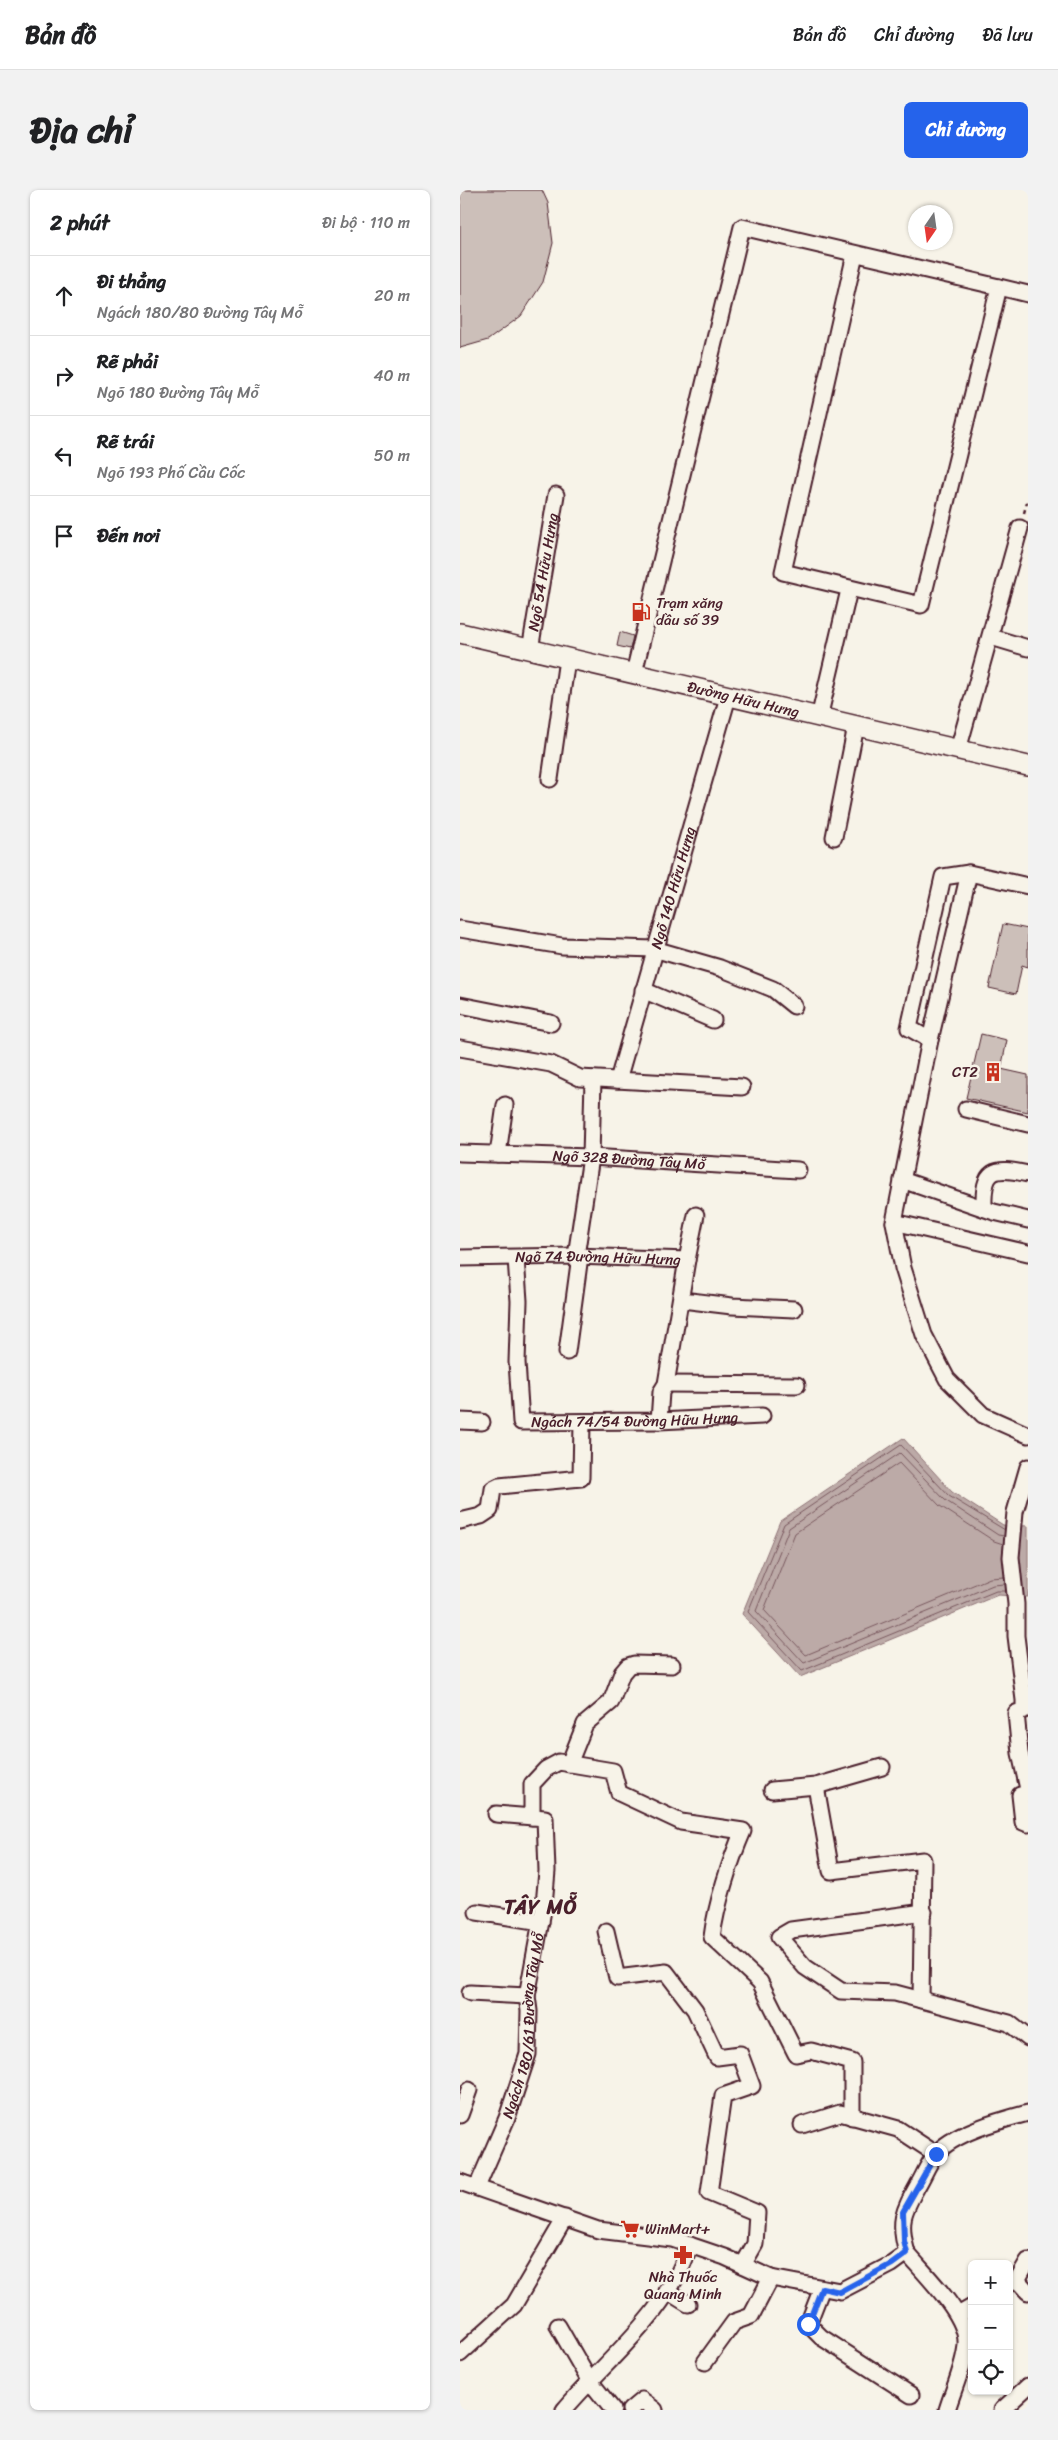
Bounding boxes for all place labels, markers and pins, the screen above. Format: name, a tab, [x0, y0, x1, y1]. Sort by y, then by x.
place label: Trạm xăng dầu số 39	[656, 590, 723, 633]
fuel station icon: Trạm xăng dầu số 39	[630, 601, 652, 623]
place label: CT2	[952, 1059, 978, 1085]
building icon: CT2	[982, 1061, 1004, 1083]
place label: WinMart+	[645, 2216, 711, 2242]
supermarket icon: WinMart+	[619, 2218, 641, 2240]
pharmacy icon: Nhà Thuốc Quang Minh	[672, 2244, 694, 2266]
place label: Nhà Thuốc Quang Minh	[644, 2264, 722, 2307]

